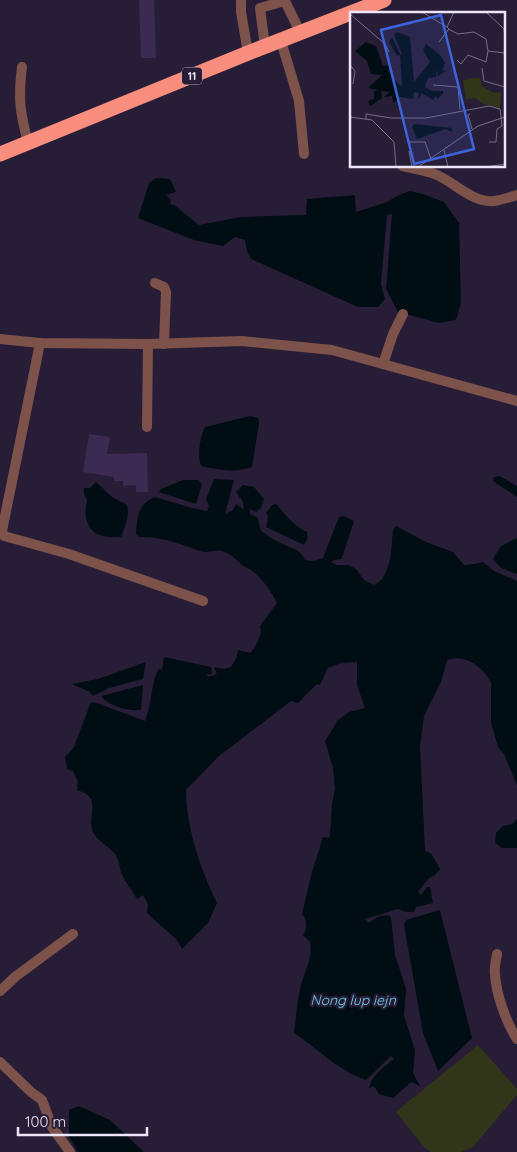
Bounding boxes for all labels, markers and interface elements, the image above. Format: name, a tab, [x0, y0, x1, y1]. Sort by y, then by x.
inset map	[350, 12, 504, 168]
road number: 11	[182, 68, 202, 84]
water label: Nong lup iejn	[310, 991, 397, 1009]
scale bar	[18, 1104, 146, 1136]
text: 100 m	[25, 1112, 66, 1131]

